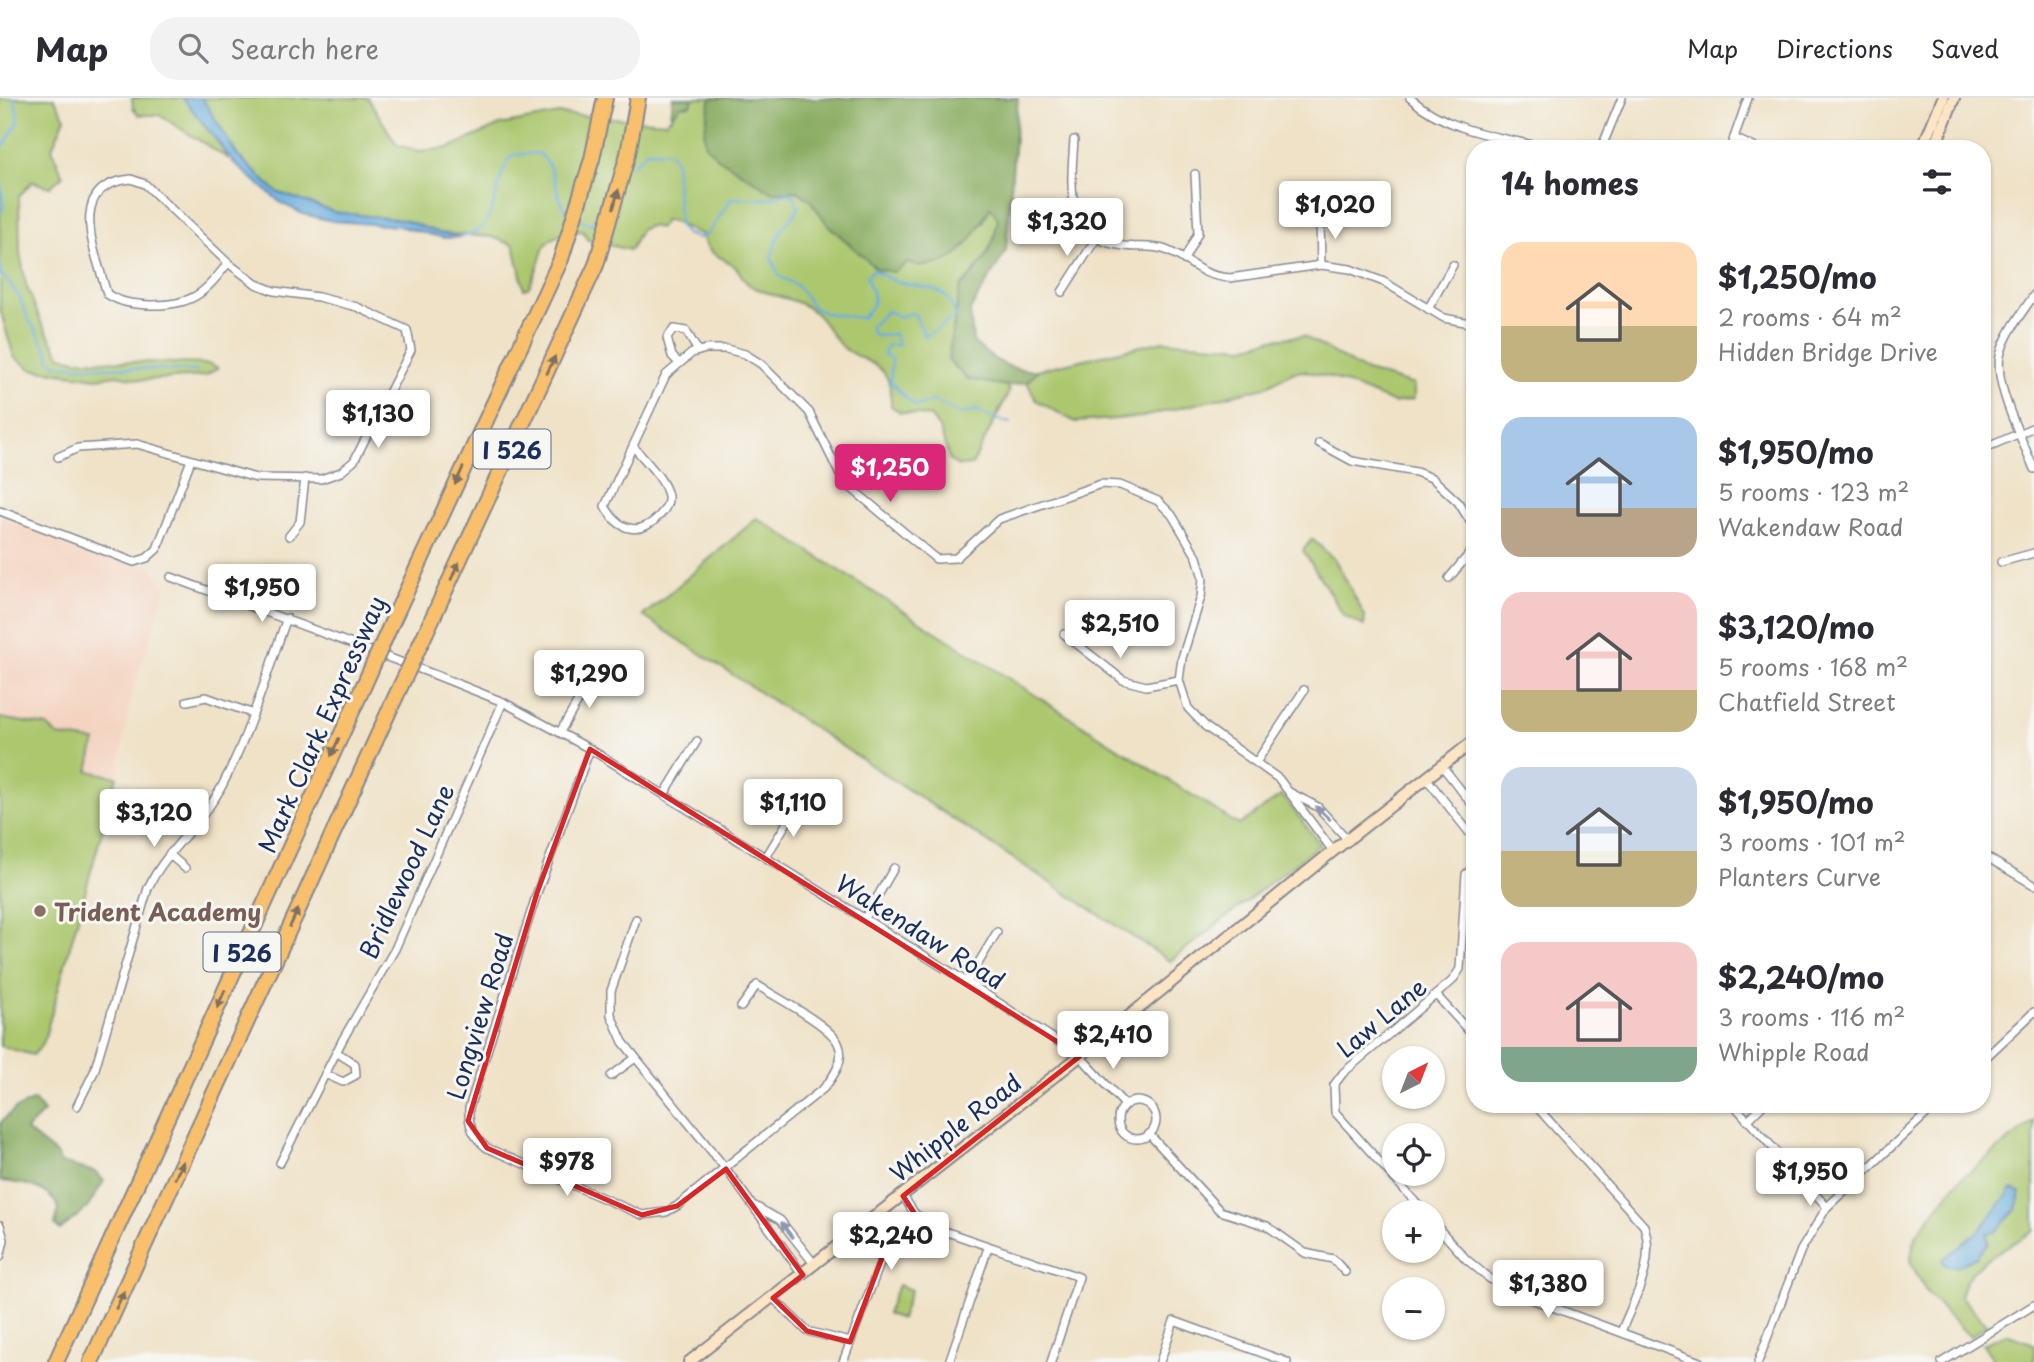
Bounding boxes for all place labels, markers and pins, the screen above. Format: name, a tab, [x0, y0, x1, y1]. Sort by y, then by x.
pin: $1,020	[1278, 181, 1392, 241]
pin: $1,320	[1010, 198, 1124, 258]
pin: $1,130	[321, 390, 435, 450]
pin: $1,250	[833, 444, 947, 504]
pin: $1,950	[205, 564, 319, 624]
pin: $2,510	[1063, 601, 1177, 660]
pin: $1,290	[532, 650, 646, 710]
pin: $1,110	[736, 780, 850, 839]
pin: $3,120	[97, 790, 211, 849]
place label: Trident Academy	[54, 893, 261, 929]
marker: Trident Academy	[32, 903, 48, 919]
pin: $2,410	[1056, 1012, 1170, 1071]
pin: $978	[526, 1138, 608, 1198]
pin: $1,950	[1753, 1148, 1867, 1208]
pin: $2,240	[834, 1212, 948, 1272]
pin: $1,380	[1491, 1260, 1605, 1320]

